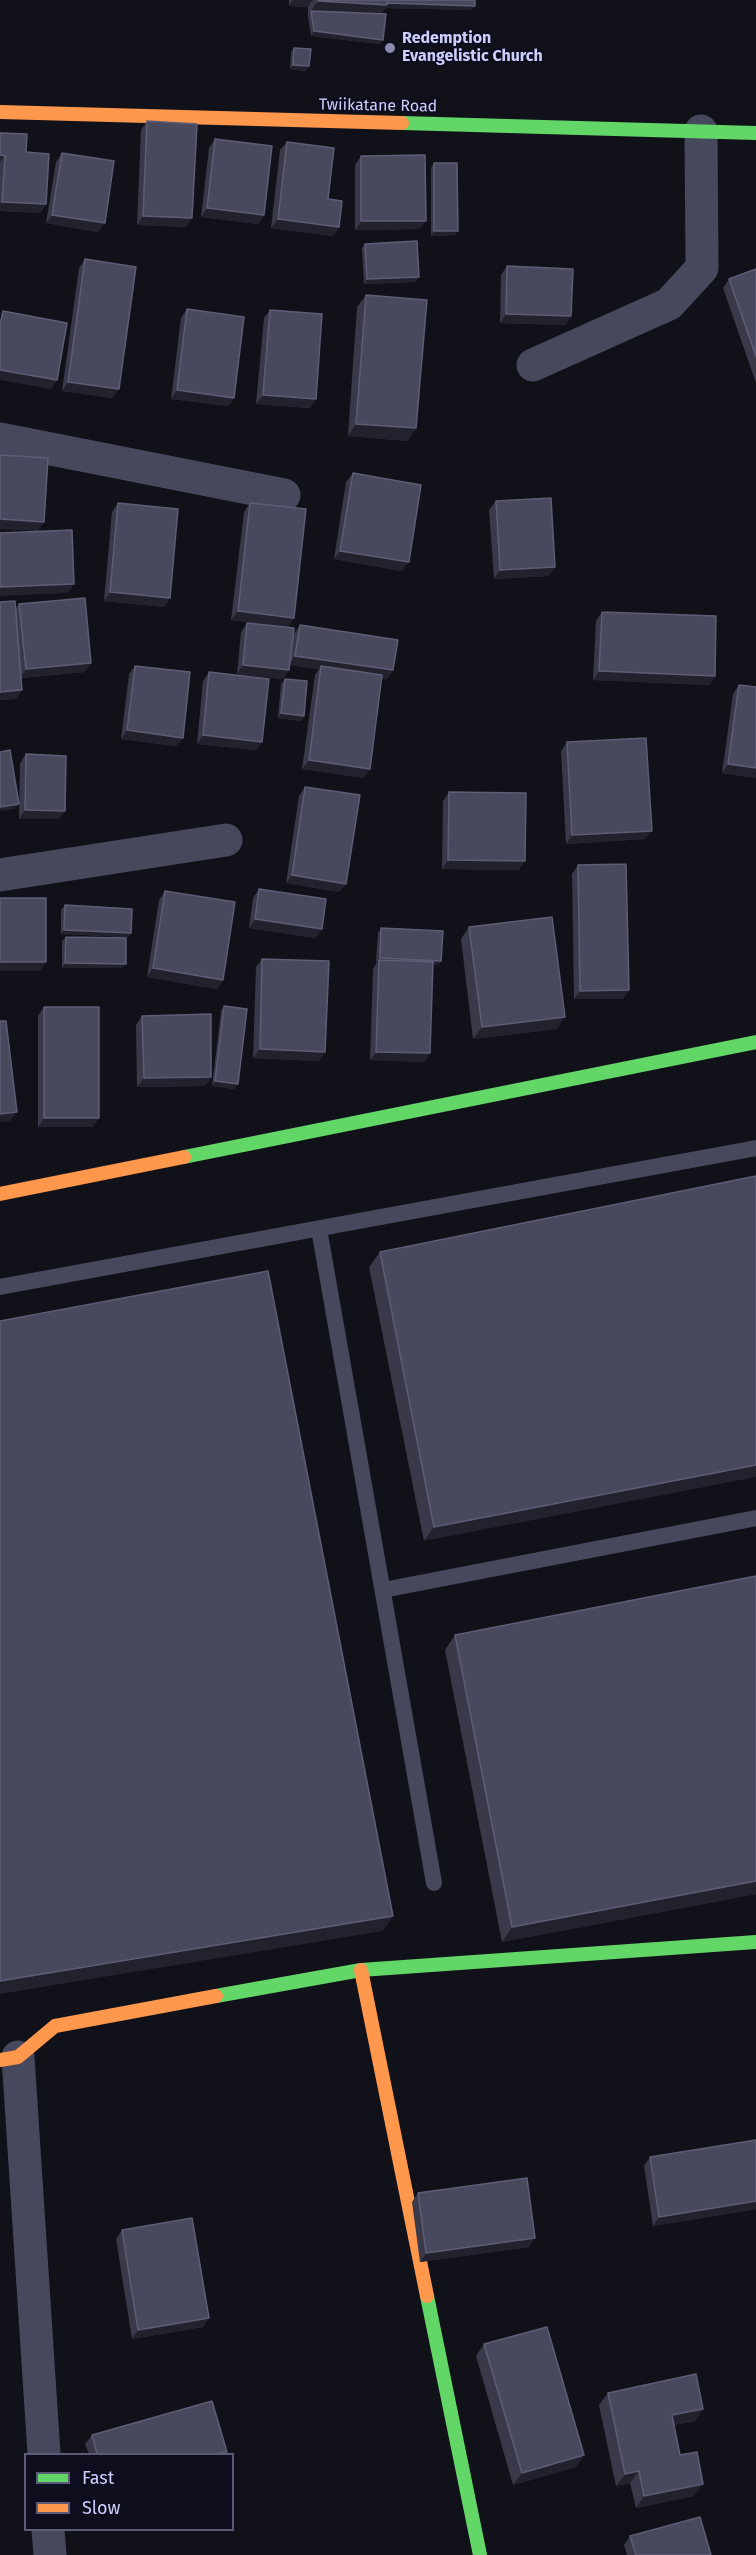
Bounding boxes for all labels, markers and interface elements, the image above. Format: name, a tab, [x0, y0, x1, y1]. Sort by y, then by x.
place label: Redemption Evangelistic Church	[402, 29, 543, 67]
marker: Redemption Evangelistic Church	[383, 41, 397, 55]
street label: Twiikatane Road	[319, 95, 437, 117]
legend	[24, 2453, 234, 2531]
text: Fast	[82, 2467, 114, 2489]
text: Slow	[82, 2497, 120, 2519]

